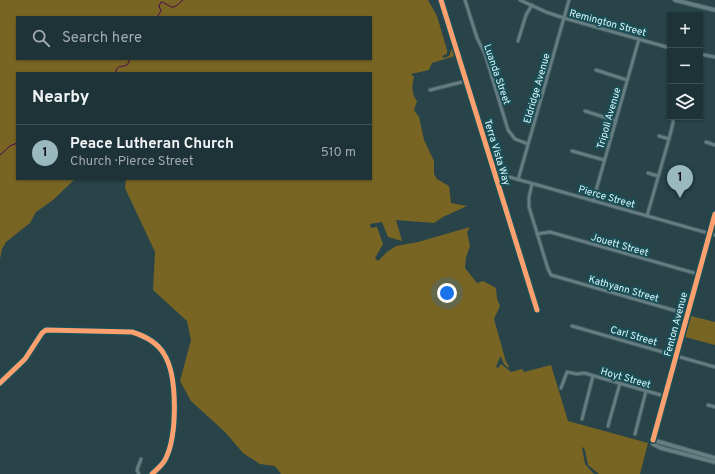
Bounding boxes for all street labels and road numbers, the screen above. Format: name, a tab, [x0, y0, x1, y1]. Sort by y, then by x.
street label: Remington Street	[568, 7, 648, 40]
street label: Luanda Street	[480, 42, 513, 107]
street label: Eldridge Avenue	[521, 52, 554, 125]
street label: Tripoli Avenue	[594, 86, 624, 151]
street label: Terra Vista Way	[480, 118, 513, 187]
street label: Pierce Street	[577, 183, 637, 212]
street label: Jouett Street	[589, 231, 650, 260]
street label: Kathyann Street	[587, 273, 660, 306]
street label: Fenton Avenue	[662, 291, 691, 358]
street label: Carl Street	[609, 324, 659, 349]
street label: Hoyt Street	[599, 365, 652, 392]

